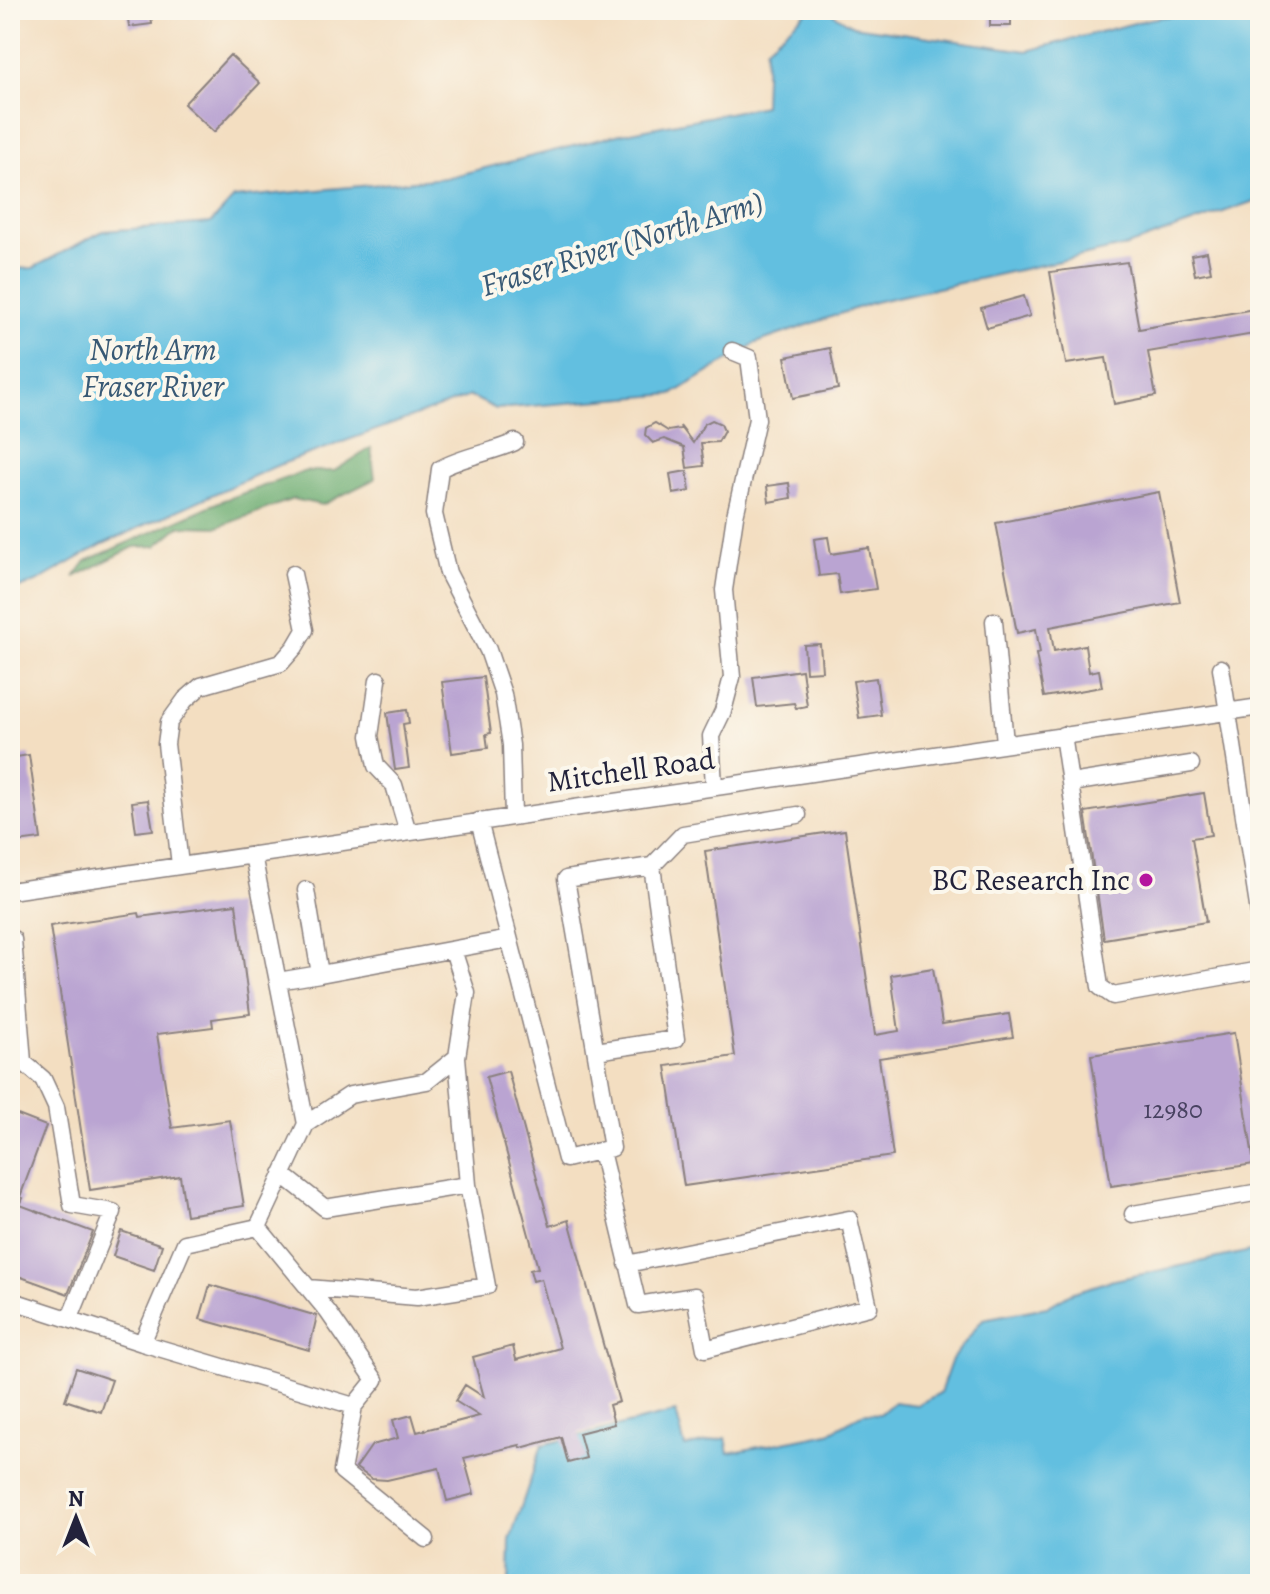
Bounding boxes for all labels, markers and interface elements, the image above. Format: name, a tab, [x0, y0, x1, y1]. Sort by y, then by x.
water label: Fraser River (North Arm)	[475, 179, 769, 307]
water label: North Arm Fraser River	[82, 327, 225, 408]
street label: Mitchell Road	[545, 738, 718, 802]
place label: BC Research Inc	[931, 860, 1130, 900]
marker: BC Research Inc	[1137, 871, 1155, 889]
house number: 12980	[1143, 1092, 1203, 1127]
north arrow	[36, 1478, 116, 1558]
text: N	[68, 1484, 84, 1514]

